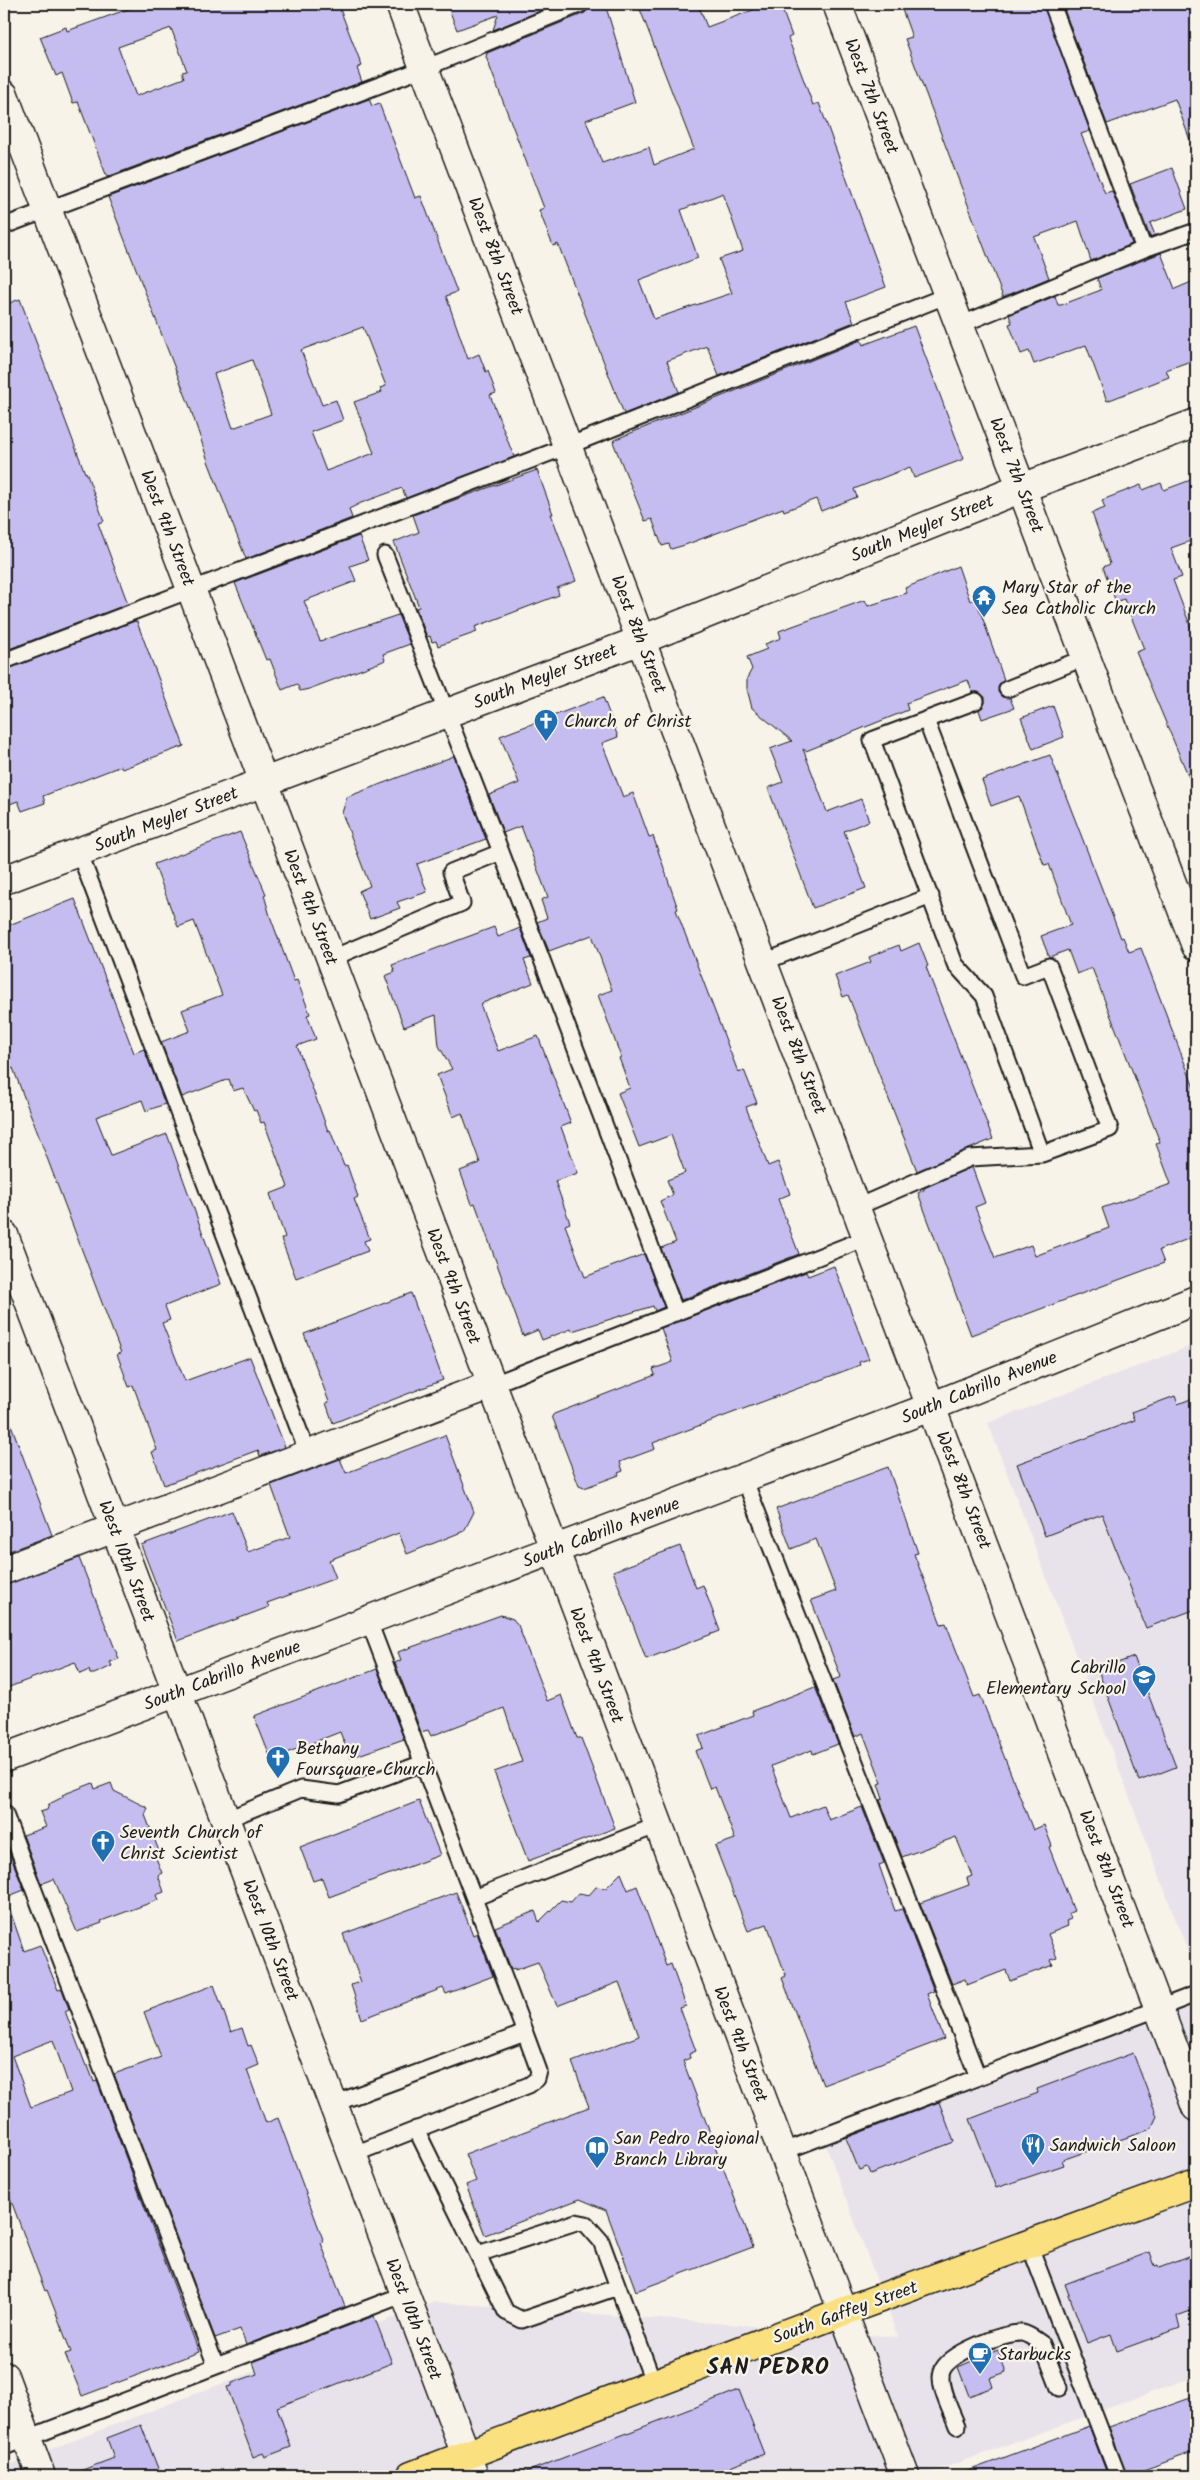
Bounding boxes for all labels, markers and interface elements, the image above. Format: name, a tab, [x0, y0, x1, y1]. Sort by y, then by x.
street label: West 7th Street	[835, 34, 906, 160]
street label: West 8th Street	[459, 193, 531, 321]
street label: West 7th Street	[980, 413, 1051, 539]
street label: West 9th Street	[131, 466, 202, 592]
street label: South Meyler Street	[847, 487, 1000, 571]
street label: West 8th Street	[602, 571, 674, 699]
place label: Mary Star of the Sea Catholic Church	[1002, 574, 1156, 624]
temple icon: Mary Star of the Sea Catholic Church	[971, 584, 997, 618]
street label: South Meyler Street	[469, 636, 623, 718]
church icon: Church of Christ	[533, 708, 559, 742]
place label: Church of Christ	[564, 708, 692, 737]
street label: South Meyler Street	[90, 779, 244, 861]
street label: West 9th Street	[274, 845, 345, 971]
street label: West 8th Street	[762, 992, 834, 1120]
street label: West 9th Street	[417, 1224, 488, 1350]
street label: South Cabrillo Avenue	[897, 1344, 1062, 1433]
street label: West 8th Street	[927, 1427, 999, 1555]
street label: South Cabrillo Avenue	[519, 1490, 684, 1577]
street label: West 10th Street	[89, 1497, 162, 1628]
street label: West 9th Street	[560, 1603, 631, 1729]
street label: South Cabrillo Avenue	[140, 1633, 305, 1720]
place label: Cabrillo Elementary School	[986, 1654, 1127, 1704]
school or university icon: Cabrillo Elementary School	[1131, 1664, 1157, 1698]
place label: Bethany Foursquare Church	[296, 1735, 435, 1785]
church icon: Bethany Foursquare Church	[265, 1745, 291, 1779]
street label: West 8th Street	[1070, 1806, 1142, 1934]
place label: Seventh Church of Christ Scientist	[120, 1819, 264, 1869]
church icon: Seventh Church of Christ Scientist	[90, 1829, 116, 1863]
street label: West 10th Street	[233, 1876, 306, 2007]
street label: West 9th Street	[704, 1982, 775, 2108]
place label: San Pedro Regional Branch Library	[614, 2125, 760, 2175]
restaurant icon: Sandwich Saloon	[1020, 2132, 1046, 2166]
place label: Sandwich Saloon	[1050, 2132, 1176, 2161]
library icon: San Pedro Regional Branch Library	[584, 2135, 610, 2169]
street label: West 10th Street	[376, 2255, 449, 2386]
street label: South Gaffey Street	[769, 2273, 923, 2353]
cafe icon: Starbucks	[967, 2341, 993, 2375]
place label: Starbucks	[998, 2341, 1071, 2370]
district label: SAN PEDRO	[706, 2351, 830, 2386]

